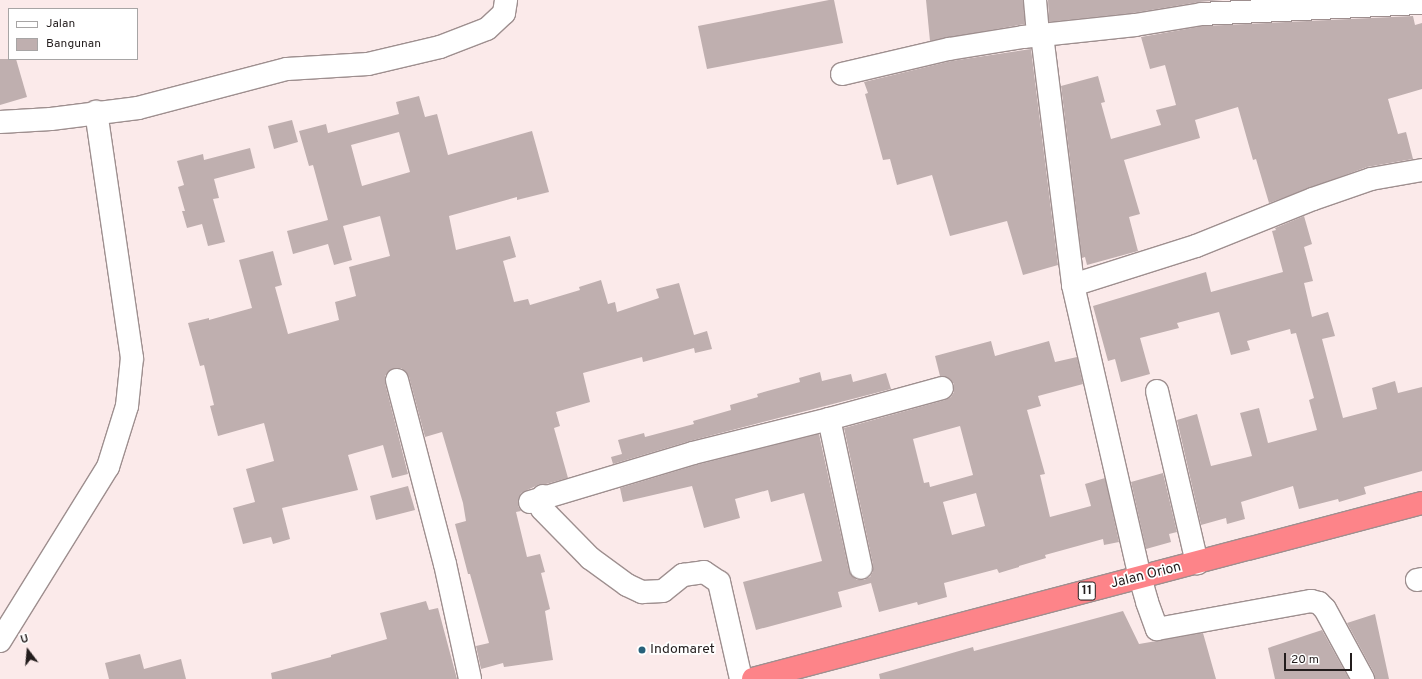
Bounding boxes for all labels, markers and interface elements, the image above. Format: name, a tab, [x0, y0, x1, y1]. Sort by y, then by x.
legend	[8, 8, 138, 60]
text: Jalan	[46, 16, 75, 32]
text: Bangunan	[46, 36, 101, 52]
street label: Jalan Orion	[1109, 559, 1183, 593]
road number: 11	[1077, 580, 1097, 602]
north arrow	[8, 631, 48, 671]
text: U	[19, 632, 30, 647]
place label: Indomaret	[650, 642, 715, 658]
marker: Indomaret	[637, 645, 647, 655]
scale bar	[1286, 645, 1354, 671]
text: 20 m	[1291, 652, 1319, 668]

